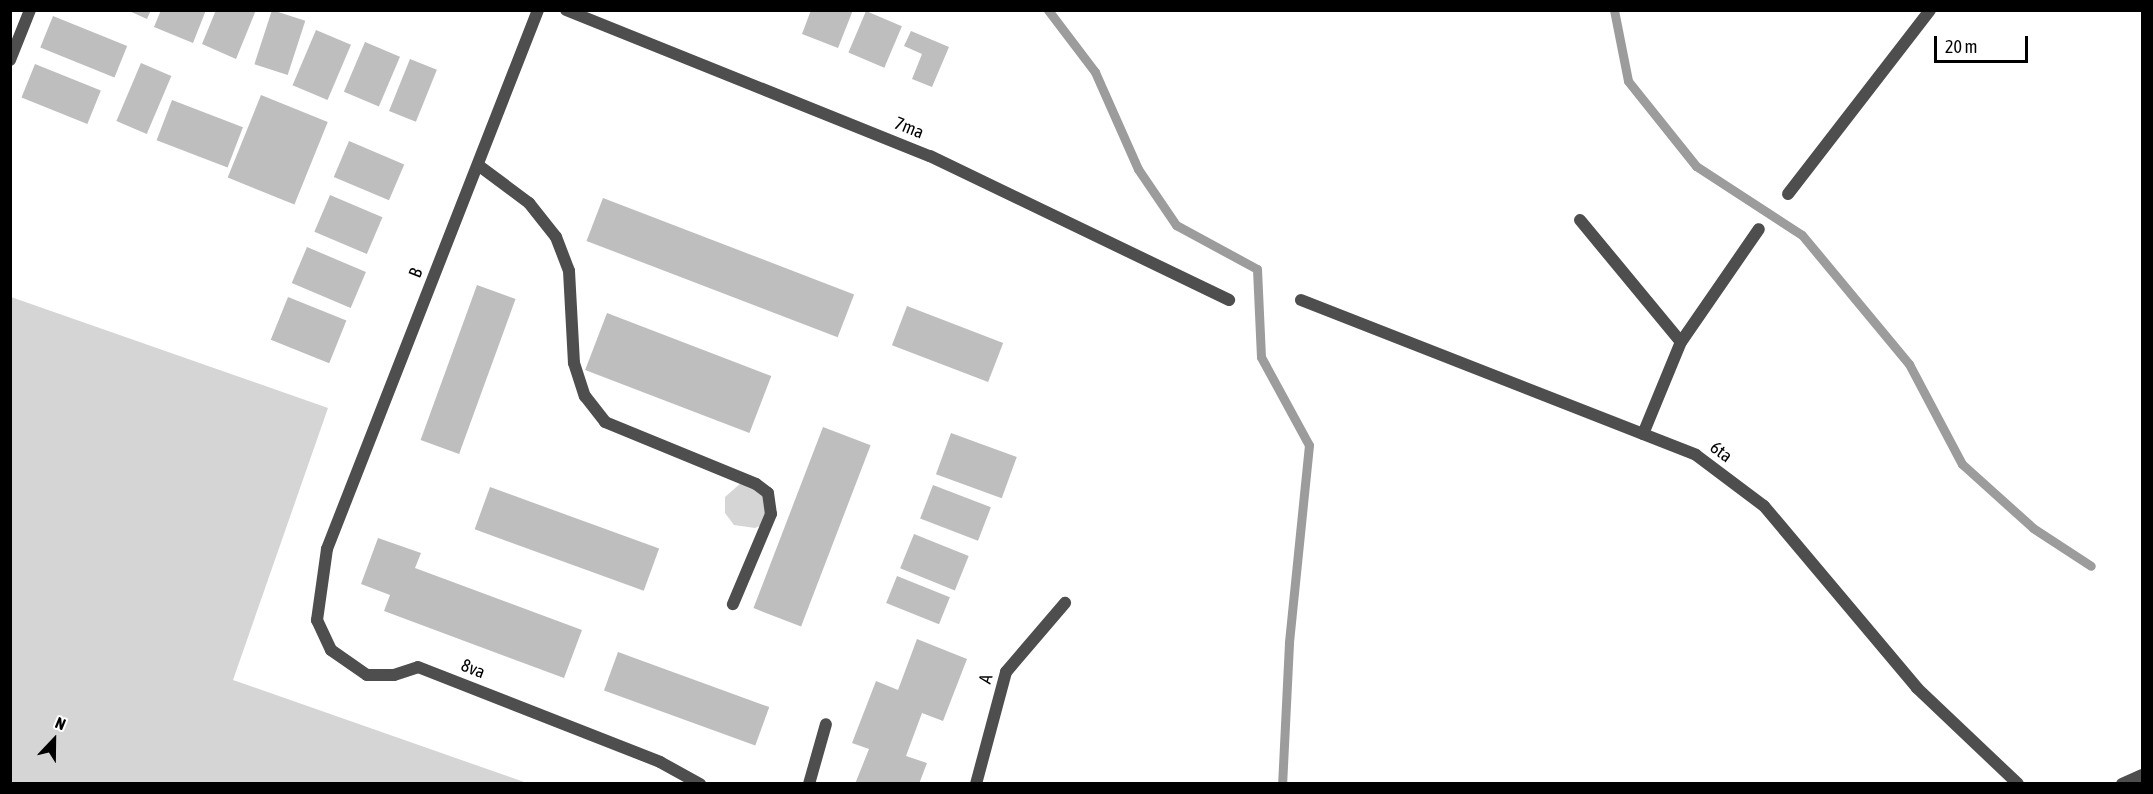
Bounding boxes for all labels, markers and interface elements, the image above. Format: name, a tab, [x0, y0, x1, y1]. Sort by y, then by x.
scale bar	[1937, 24, 2032, 62]
text: 20 m	[1945, 36, 1977, 57]
street label: 7ma	[891, 112, 927, 144]
street label: B	[404, 265, 428, 281]
street label: 6ta	[1706, 437, 1736, 467]
street label: 8va	[458, 654, 488, 684]
street label: A	[974, 672, 998, 686]
north arrow	[24, 710, 84, 770]
text: N	[53, 713, 68, 733]

